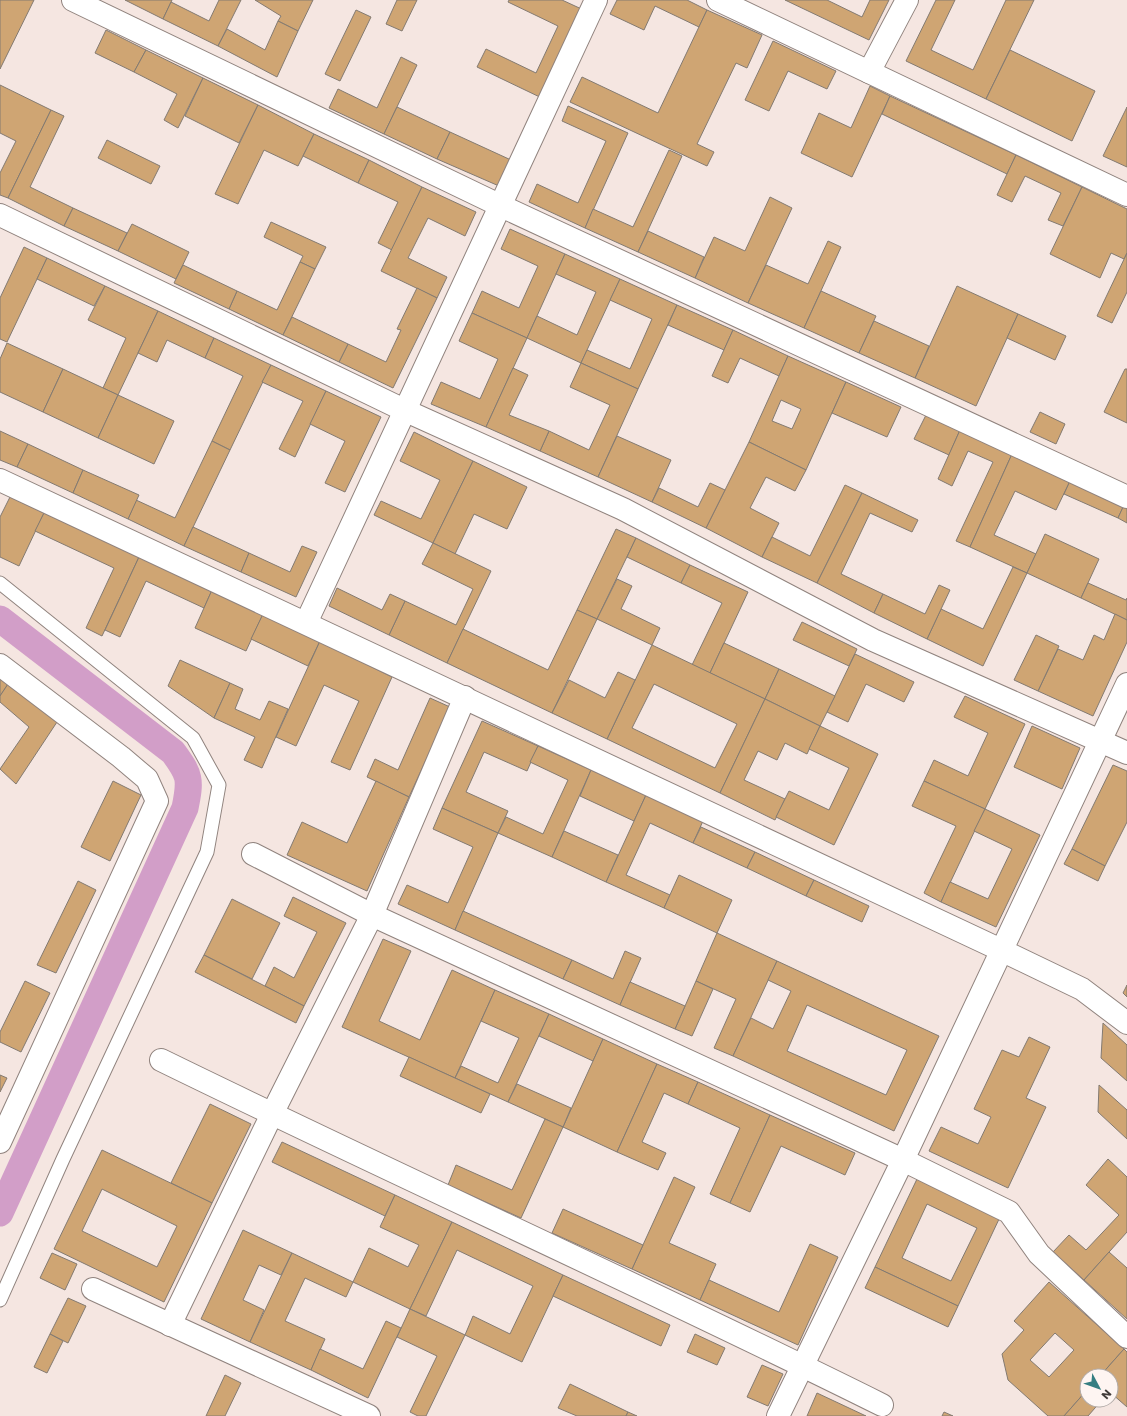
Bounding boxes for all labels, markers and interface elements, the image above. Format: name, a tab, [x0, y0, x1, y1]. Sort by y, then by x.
north arrow	[1079, 1368, 1119, 1408]
text: N	[1098, 1386, 1115, 1403]

